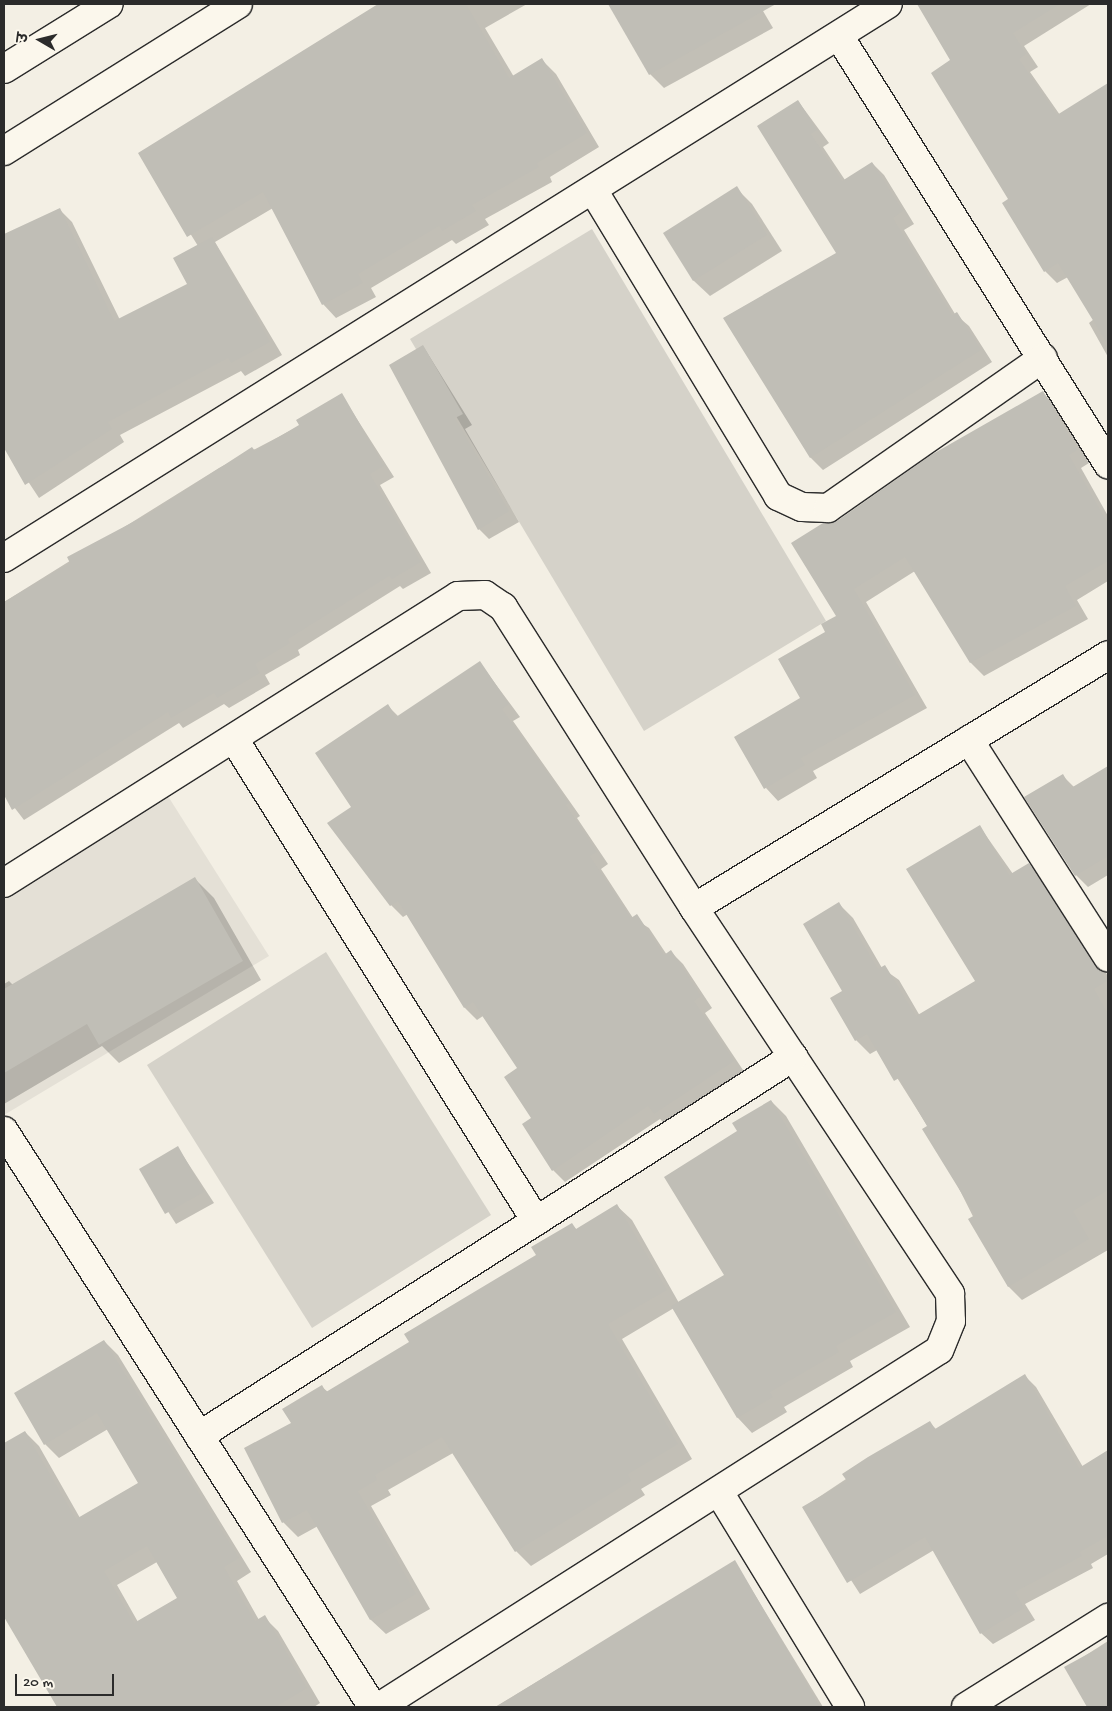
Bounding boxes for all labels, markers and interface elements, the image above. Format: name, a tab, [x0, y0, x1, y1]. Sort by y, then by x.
north arrow	[15, 15, 65, 65]
text: उ	[16, 32, 34, 44]
scale bar	[18, 1664, 116, 1696]
text: 20 m	[23, 1674, 53, 1692]

